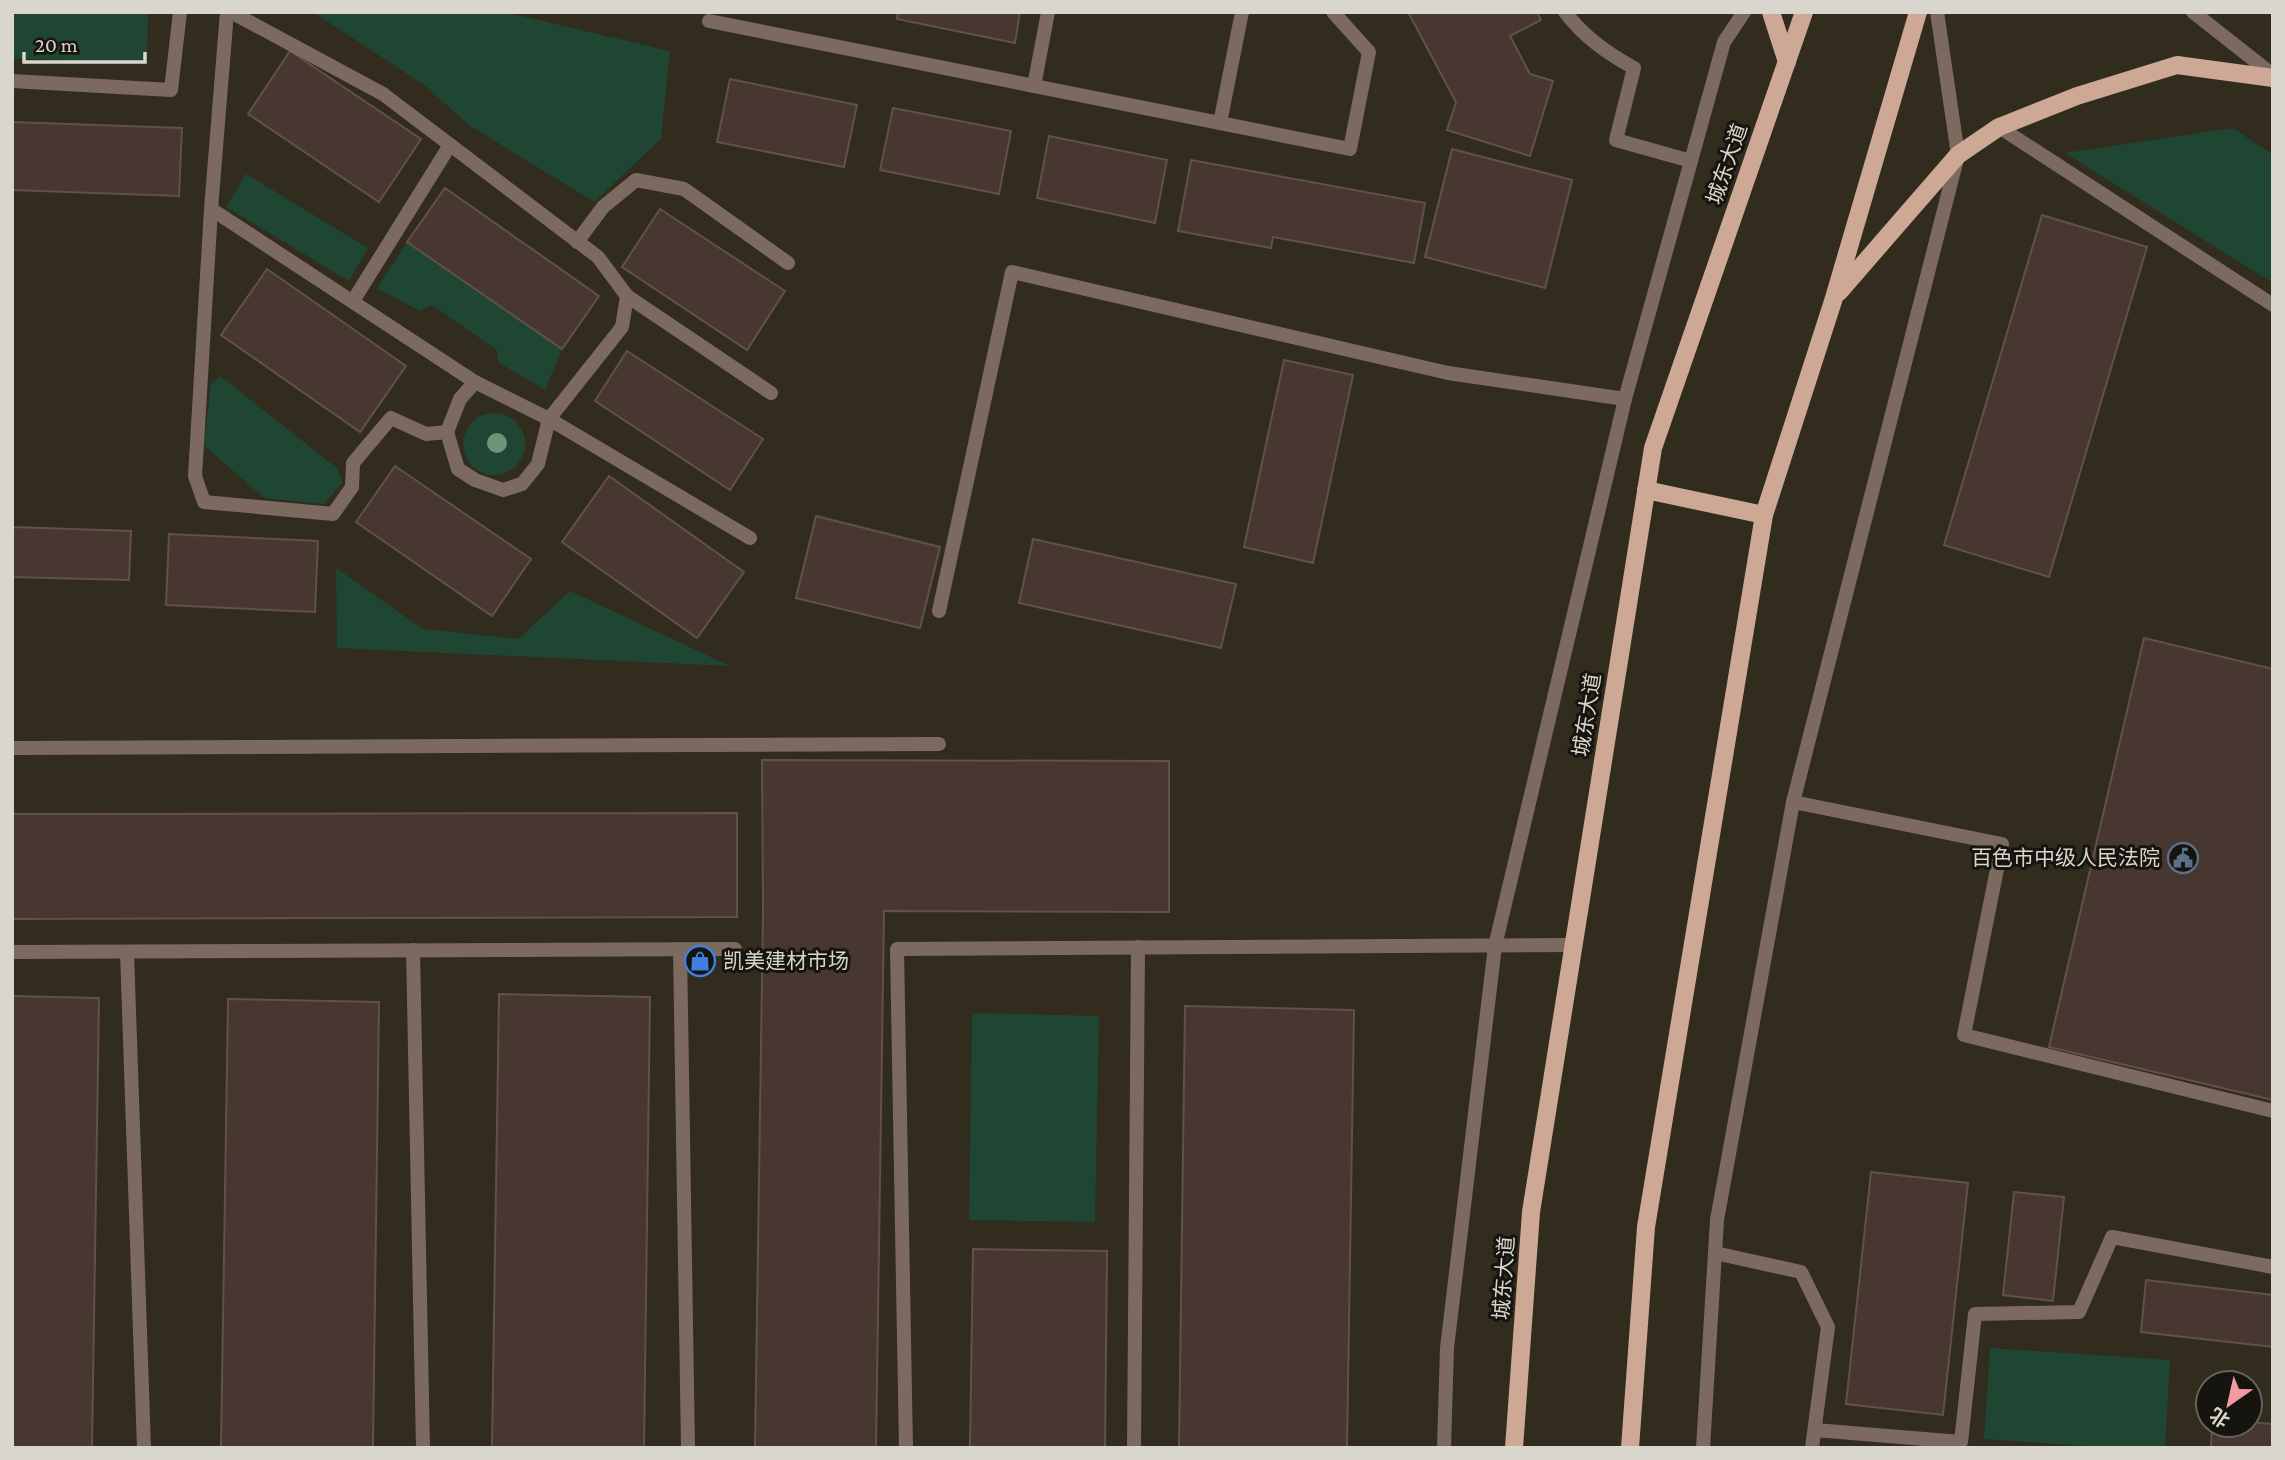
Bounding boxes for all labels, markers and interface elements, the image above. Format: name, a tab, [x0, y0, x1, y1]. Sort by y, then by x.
scale bar	[24, 21, 145, 65]
text: 20 m	[35, 33, 78, 57]
street label: 城东大道	[1702, 120, 1752, 208]
street label: 城东大道	[1569, 672, 1605, 758]
public building icon: 百色市中级人民法院	[2166, 841, 2200, 875]
place label: 百色市中级人民法院	[1971, 846, 2160, 870]
shop icon: 凯美建材市场	[683, 944, 717, 978]
place label: 凯美建材市场	[723, 949, 849, 973]
street label: 城东大道	[1489, 1235, 1519, 1321]
north arrow	[2194, 1369, 2264, 1439]
text: 北	[2206, 1404, 2234, 1432]

